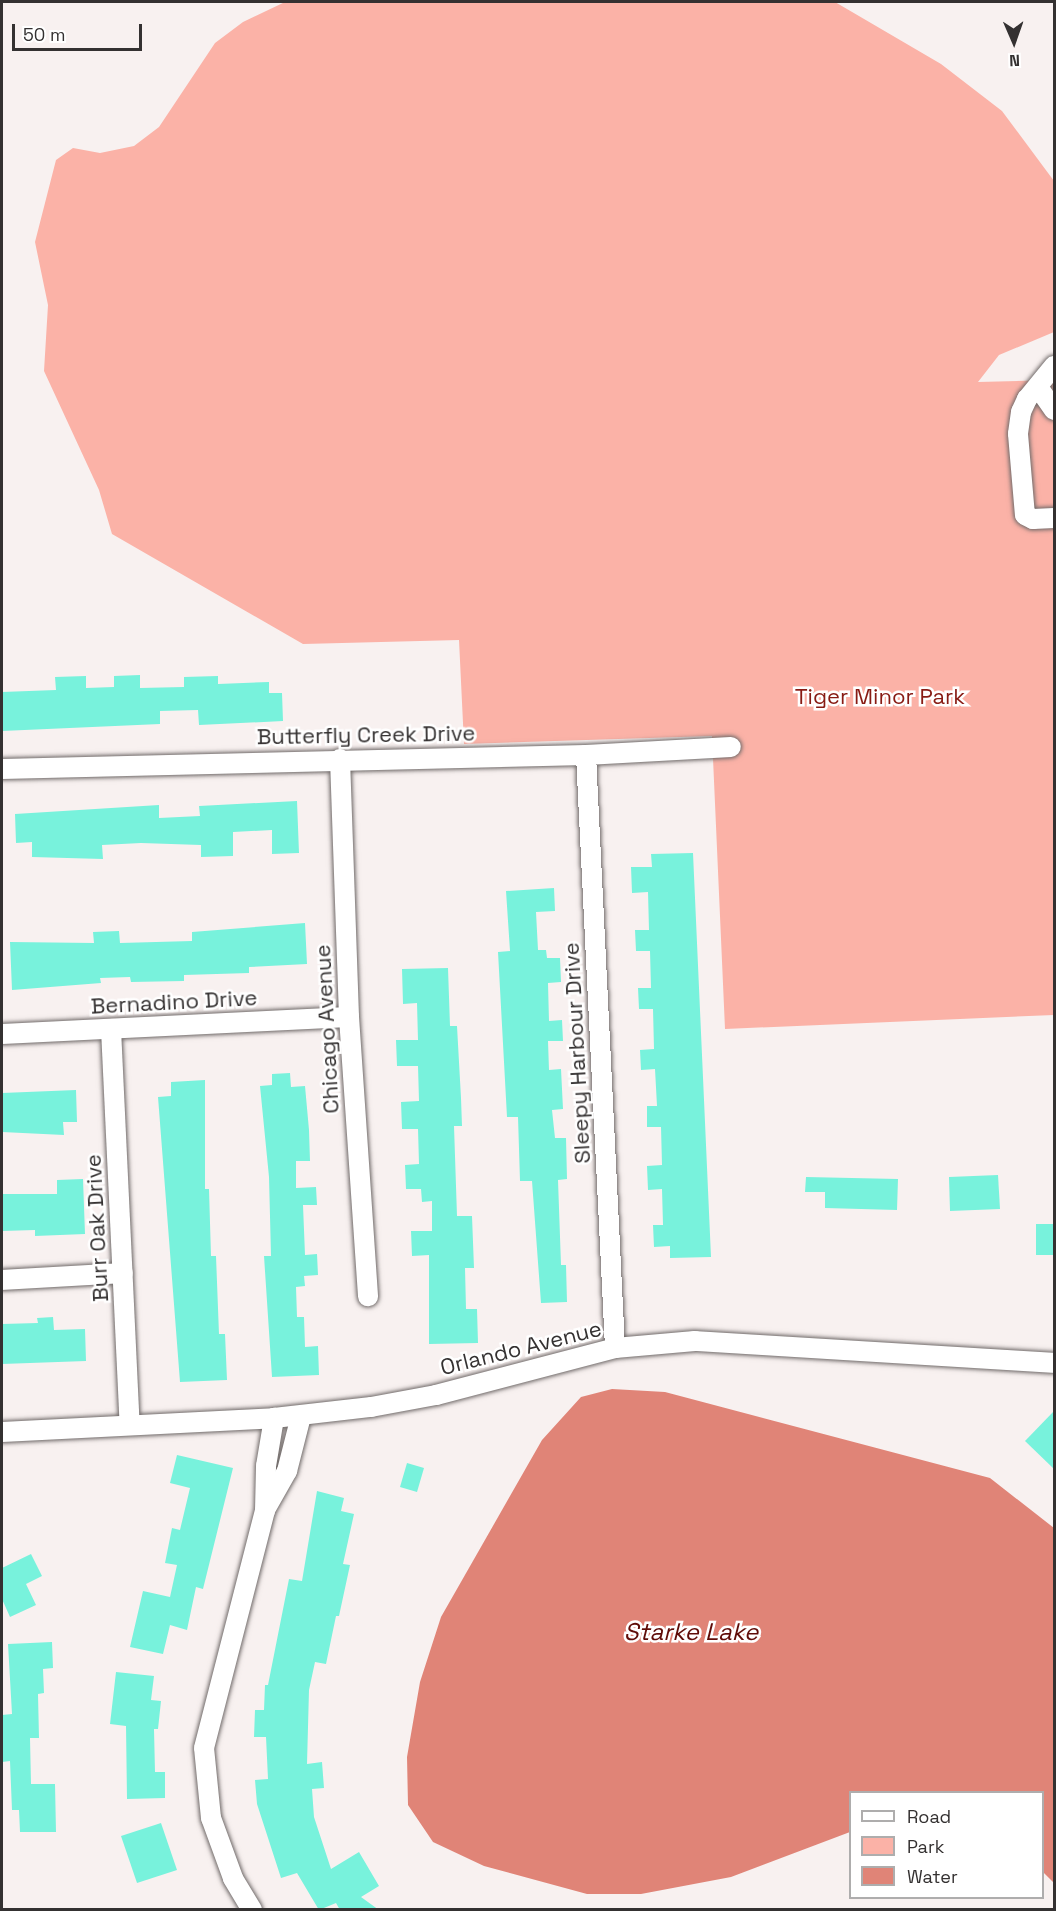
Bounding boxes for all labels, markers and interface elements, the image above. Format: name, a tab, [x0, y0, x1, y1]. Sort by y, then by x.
scale bar	[15, 12, 146, 50]
north arrow	[984, 12, 1044, 72]
text: 50 m	[23, 23, 65, 46]
text: N	[1009, 50, 1020, 71]
park label: Tiger Minor Park	[795, 684, 965, 710]
street label: Butterfly Creek Drive	[257, 720, 475, 750]
street label: Sleepy Harbour Drive	[558, 942, 596, 1164]
street label: Chicago Avenue	[309, 944, 345, 1114]
street label: Bernadino Drive	[90, 984, 258, 1020]
street label: Burr Oak Drive	[80, 1154, 114, 1302]
street label: Orlando Avenue	[437, 1315, 605, 1381]
water label: Starke Lake	[624, 1618, 758, 1646]
legend	[849, 1791, 1044, 1899]
text: Road	[907, 1805, 951, 1828]
text: Park	[907, 1835, 944, 1858]
text: Water	[907, 1865, 958, 1888]

